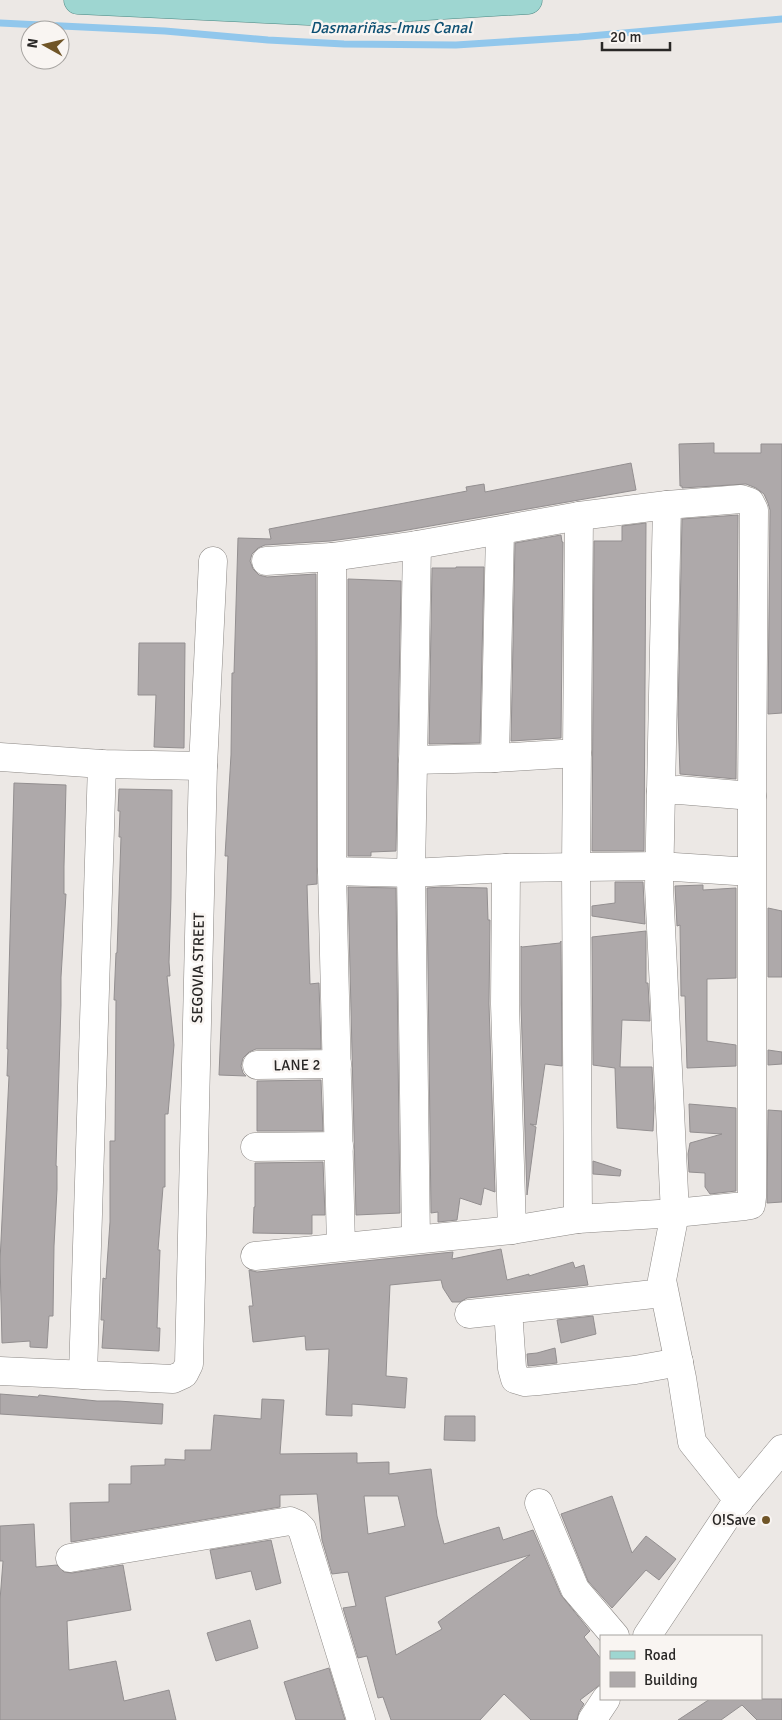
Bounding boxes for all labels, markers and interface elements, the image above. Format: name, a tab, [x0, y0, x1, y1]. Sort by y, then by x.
water label: Dasmariñas-Imus Canal	[310, 18, 473, 38]
north arrow	[20, 20, 70, 70]
scale bar	[602, 20, 670, 52]
text: 20 m	[610, 28, 641, 46]
text: N	[24, 37, 42, 49]
street label: SEGOVIA STREET	[188, 912, 208, 1023]
street label: LANE 2	[273, 1056, 321, 1074]
place label: O!Save	[712, 1511, 756, 1529]
marker: O!Save	[760, 1514, 772, 1526]
legend	[600, 1635, 762, 1700]
text: Road	[644, 1646, 676, 1664]
text: Building	[644, 1671, 698, 1689]

